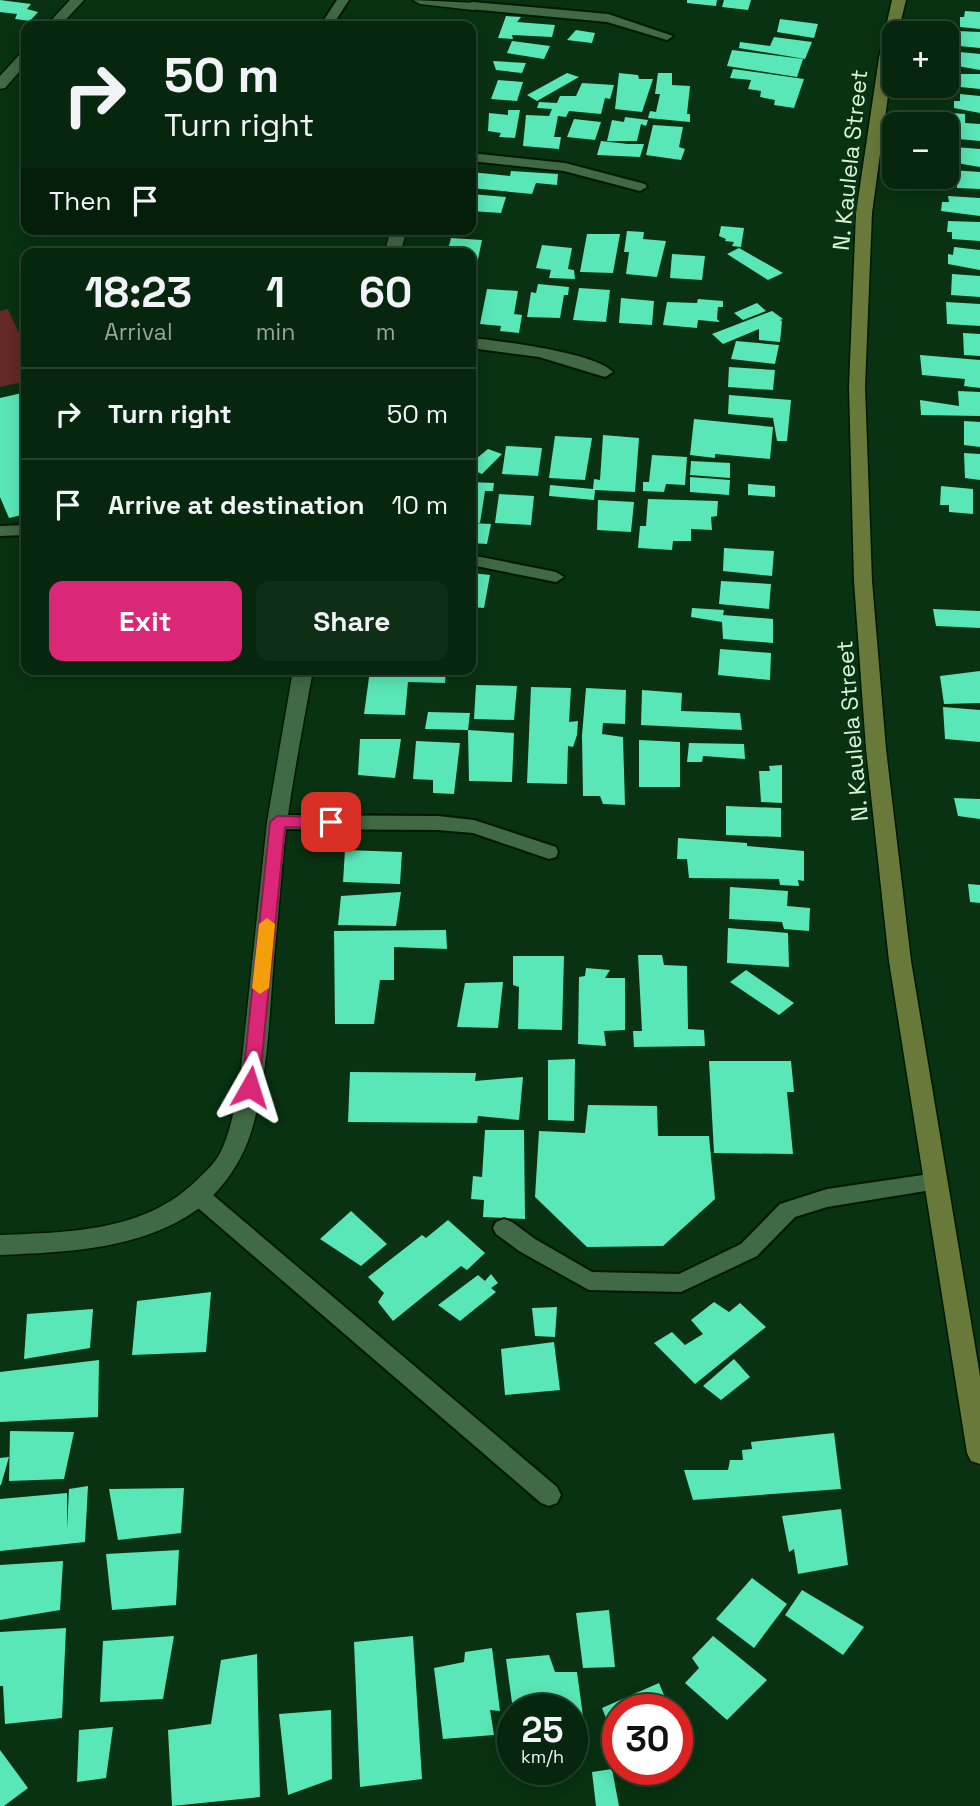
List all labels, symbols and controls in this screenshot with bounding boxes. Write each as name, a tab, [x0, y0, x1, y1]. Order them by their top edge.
map controls	[882, 21, 959, 189]
button: +	[882, 21, 959, 98]
text: 50 m	[164, 44, 279, 106]
icon: right	[49, 49, 140, 140]
street label: N. Kaulela Street	[826, 68, 874, 252]
text: Turn right	[164, 105, 314, 145]
button: −	[882, 112, 959, 189]
icon: arrive	[126, 182, 164, 220]
text: Then	[49, 184, 112, 218]
text: 18:23	[85, 266, 192, 319]
text: 1	[266, 266, 285, 319]
text: 60	[359, 266, 412, 319]
text: Arrival	[104, 317, 173, 347]
text: min	[256, 317, 295, 347]
text: m	[376, 317, 395, 347]
icon: right	[49, 395, 87, 433]
text: Turn right	[108, 397, 232, 431]
text: 50 m	[387, 397, 448, 431]
icon: arrive	[49, 486, 87, 524]
text: Arrive at destination	[108, 488, 365, 522]
text: 10 m	[391, 488, 448, 522]
button: Exit	[49, 581, 242, 661]
button: Share	[256, 581, 448, 661]
street label: N. Kaulela Street	[829, 639, 875, 823]
pin	[301, 792, 361, 852]
icon: arrive	[312, 803, 350, 841]
position arrow	[213, 1050, 287, 1124]
speed limit sign: 30	[602, 1694, 693, 1785]
text: 25	[522, 1708, 563, 1752]
text: km/h	[521, 1745, 564, 1768]

